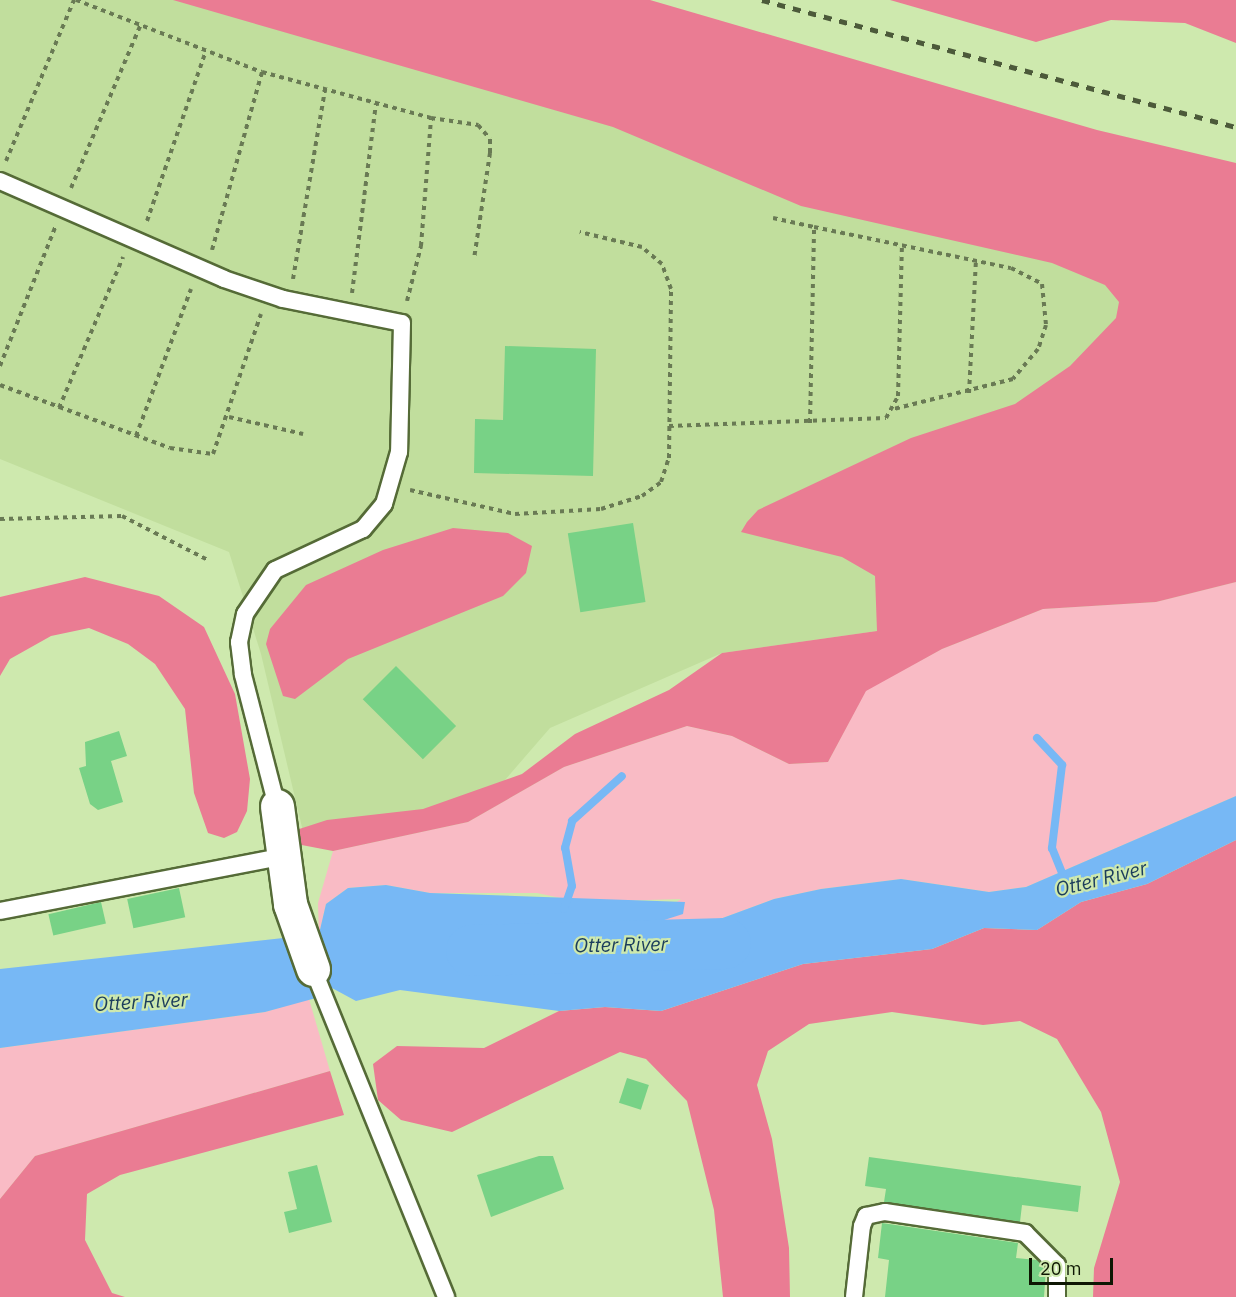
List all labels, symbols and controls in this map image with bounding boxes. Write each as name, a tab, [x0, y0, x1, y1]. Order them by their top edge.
water label: Otter River	[1053, 855, 1149, 901]
water label: Otter River	[574, 931, 668, 957]
water label: Otter River	[94, 987, 188, 1015]
scale bar	[1032, 1246, 1116, 1284]
text: 20 m	[1040, 1257, 1082, 1280]

